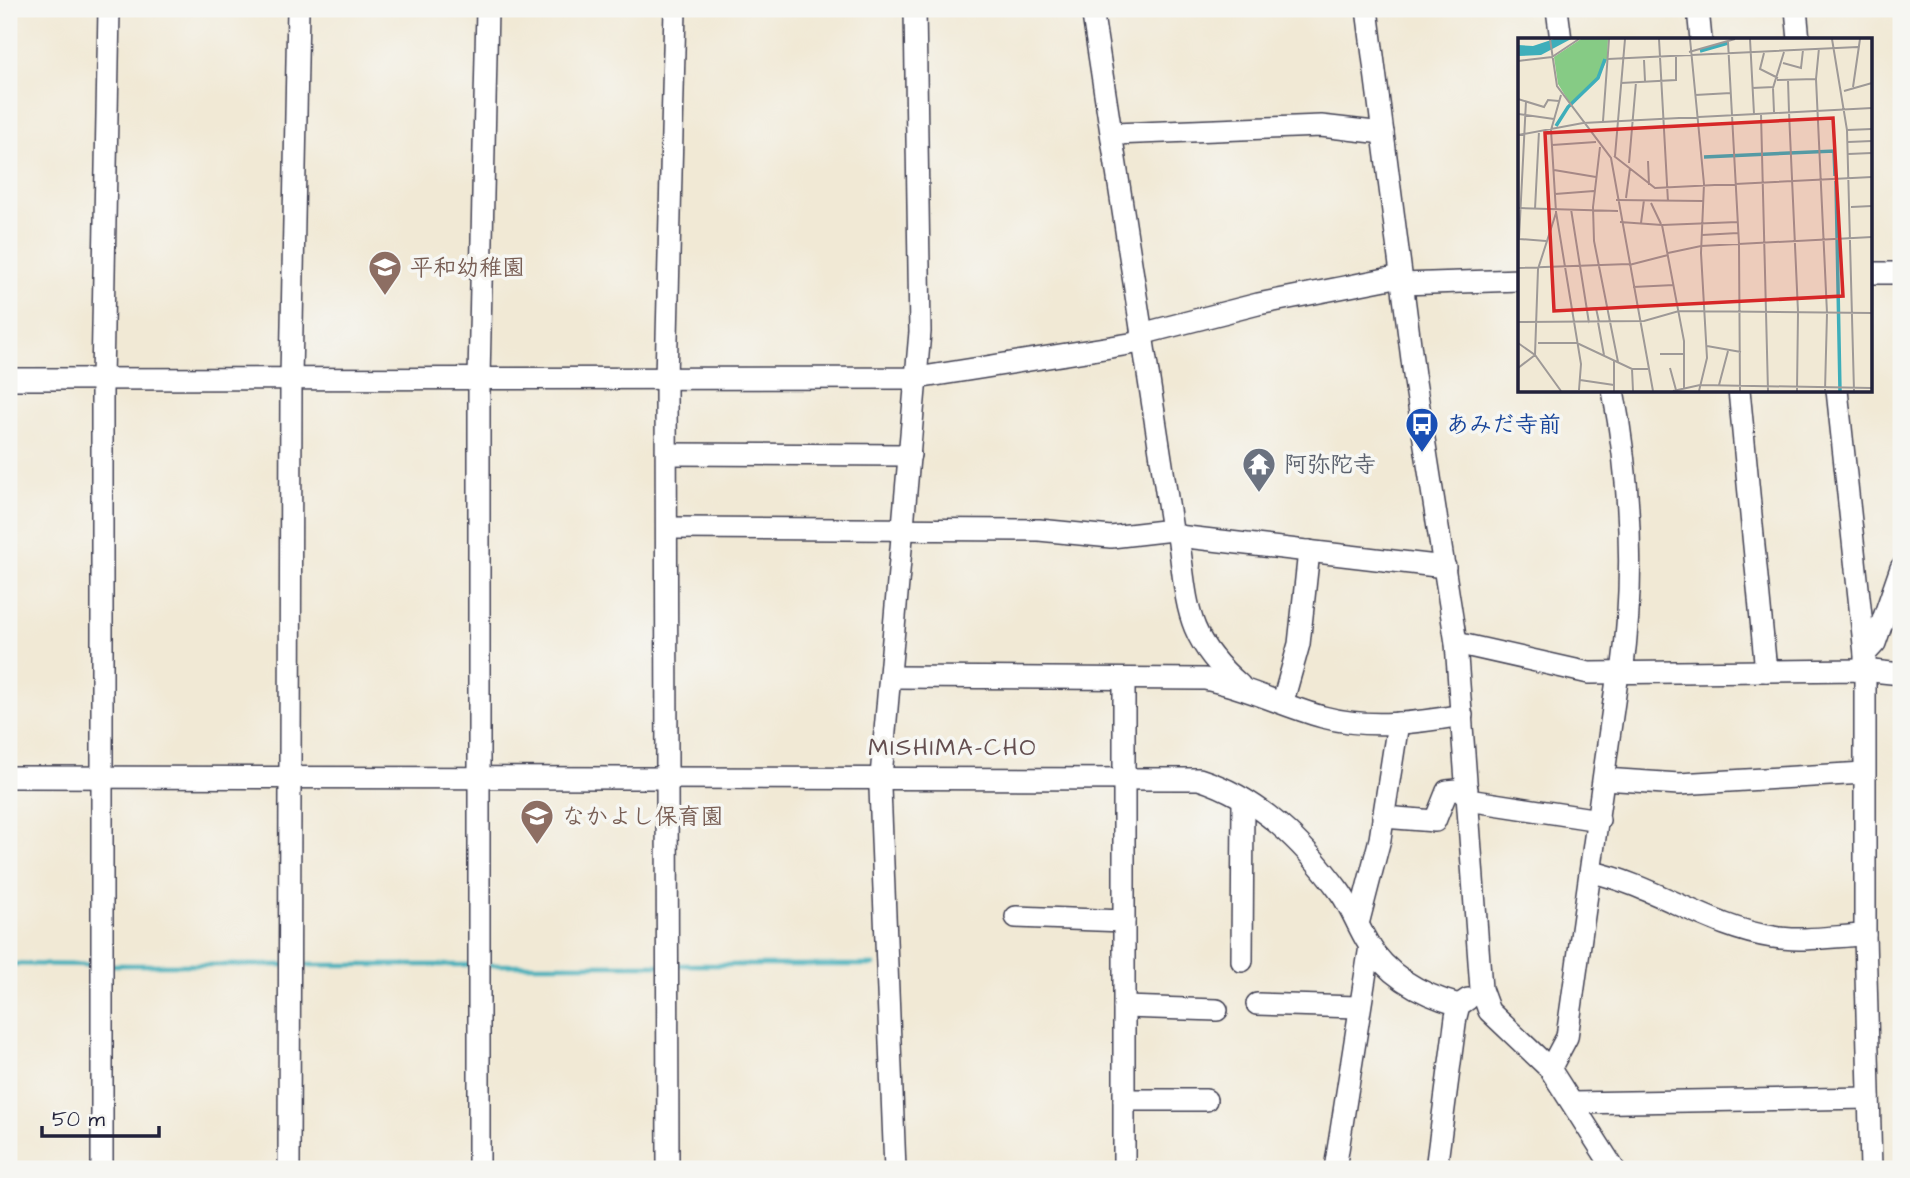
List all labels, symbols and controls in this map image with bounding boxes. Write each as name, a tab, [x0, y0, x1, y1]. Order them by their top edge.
inset map	[1518, 38, 1871, 392]
school or university icon: 平和幼稚園	[366, 248, 404, 297]
place label: 平和幼稚園	[410, 252, 525, 284]
bus stop icon: あみだ寺前	[1403, 405, 1441, 454]
place label: あみだ寺前	[1446, 409, 1561, 441]
temple icon: 阿弥陀寺	[1240, 445, 1278, 494]
place label: 阿弥陀寺	[1284, 449, 1376, 481]
district label: MISHIMA-CHO	[868, 731, 1038, 765]
school or university icon: なかよし保育園	[518, 797, 556, 846]
place label: なかよし保育園	[562, 801, 723, 833]
scale bar	[42, 1094, 159, 1138]
text: 50 m	[52, 1105, 106, 1134]

